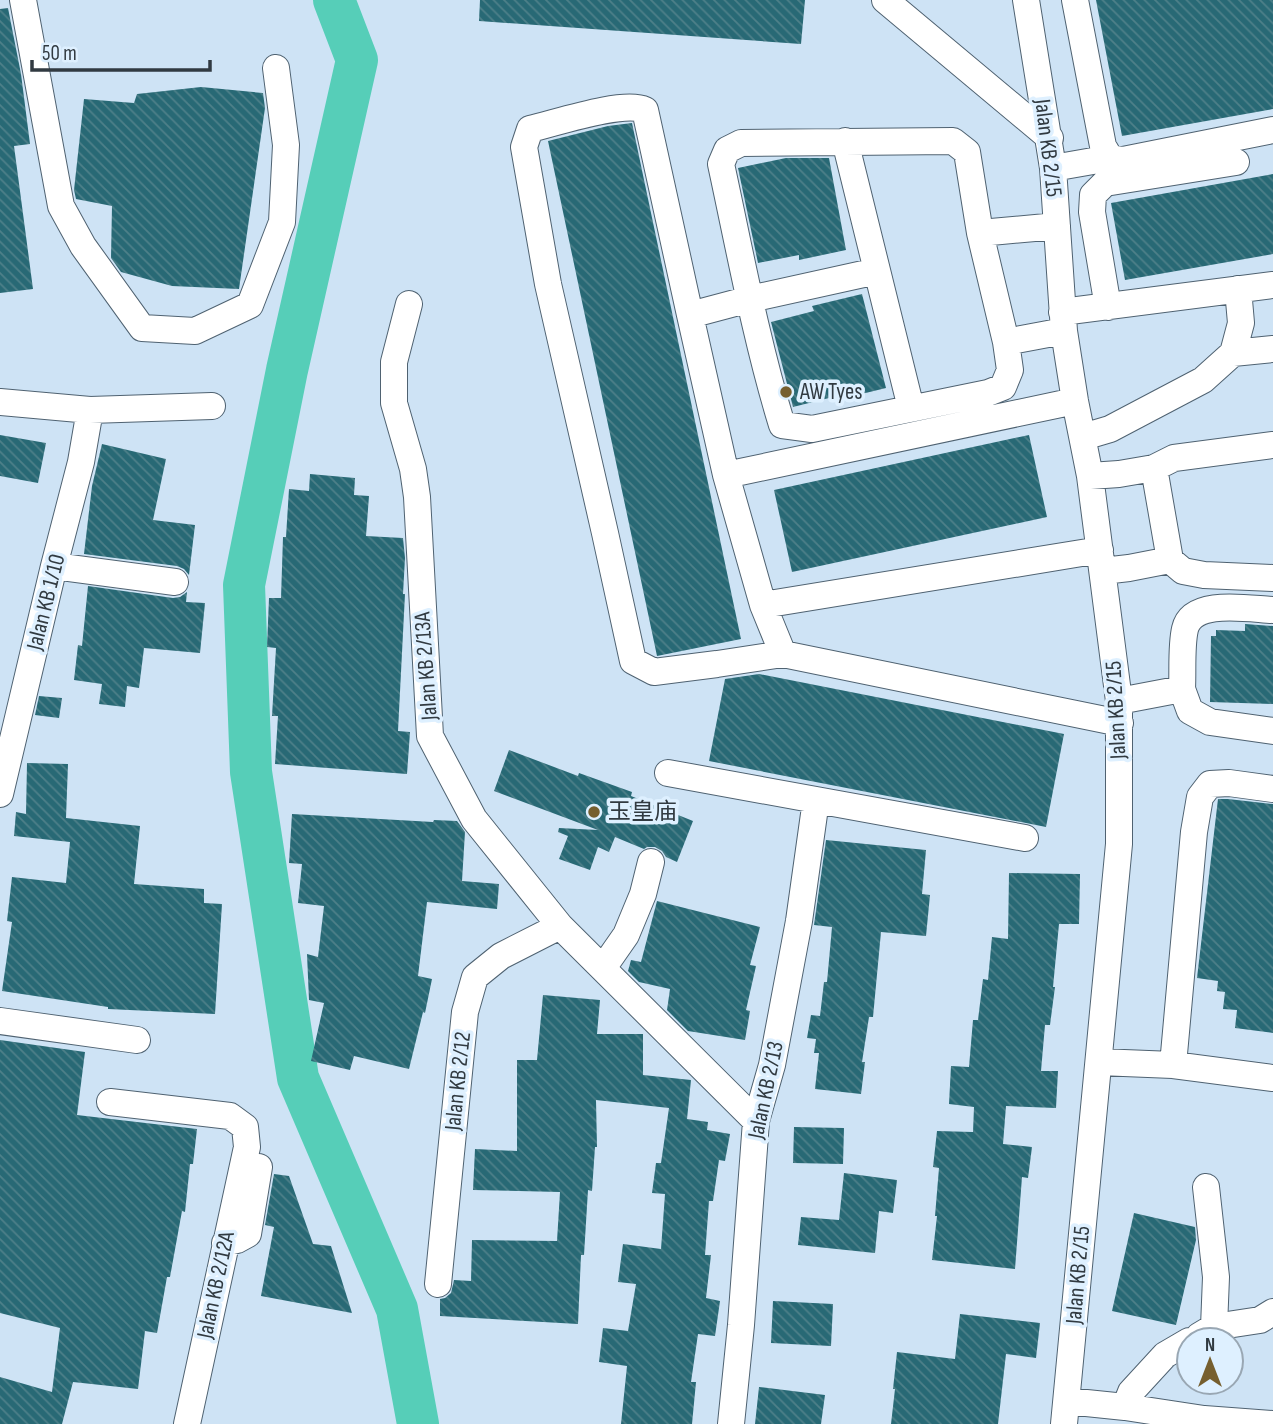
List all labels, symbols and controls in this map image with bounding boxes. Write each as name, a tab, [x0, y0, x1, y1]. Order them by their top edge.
scale bar	[32, 28, 210, 72]
text: 50 m	[42, 41, 77, 66]
street label: Jalan KB 2/15	[1028, 97, 1068, 199]
place label: AW Tyes	[799, 378, 863, 406]
marker: AW Tyes	[778, 384, 794, 400]
street label: Jalan KB 1/10	[20, 551, 71, 654]
street label: Jalan KB 2/13A	[408, 611, 444, 722]
street label: Jalan KB 2/15	[1099, 660, 1133, 761]
place label: 玉皇庙	[608, 798, 677, 826]
marker: 玉皇庙	[586, 804, 602, 820]
street label: Jalan KB 2/12	[439, 1030, 477, 1133]
street label: Jalan KB 2/13	[742, 1039, 790, 1142]
street label: Jalan KB 2/15	[1060, 1225, 1096, 1326]
street label: Jalan KB 2/12A	[191, 1229, 241, 1342]
north arrow	[1175, 1326, 1245, 1396]
text: N	[1205, 1334, 1215, 1357]

